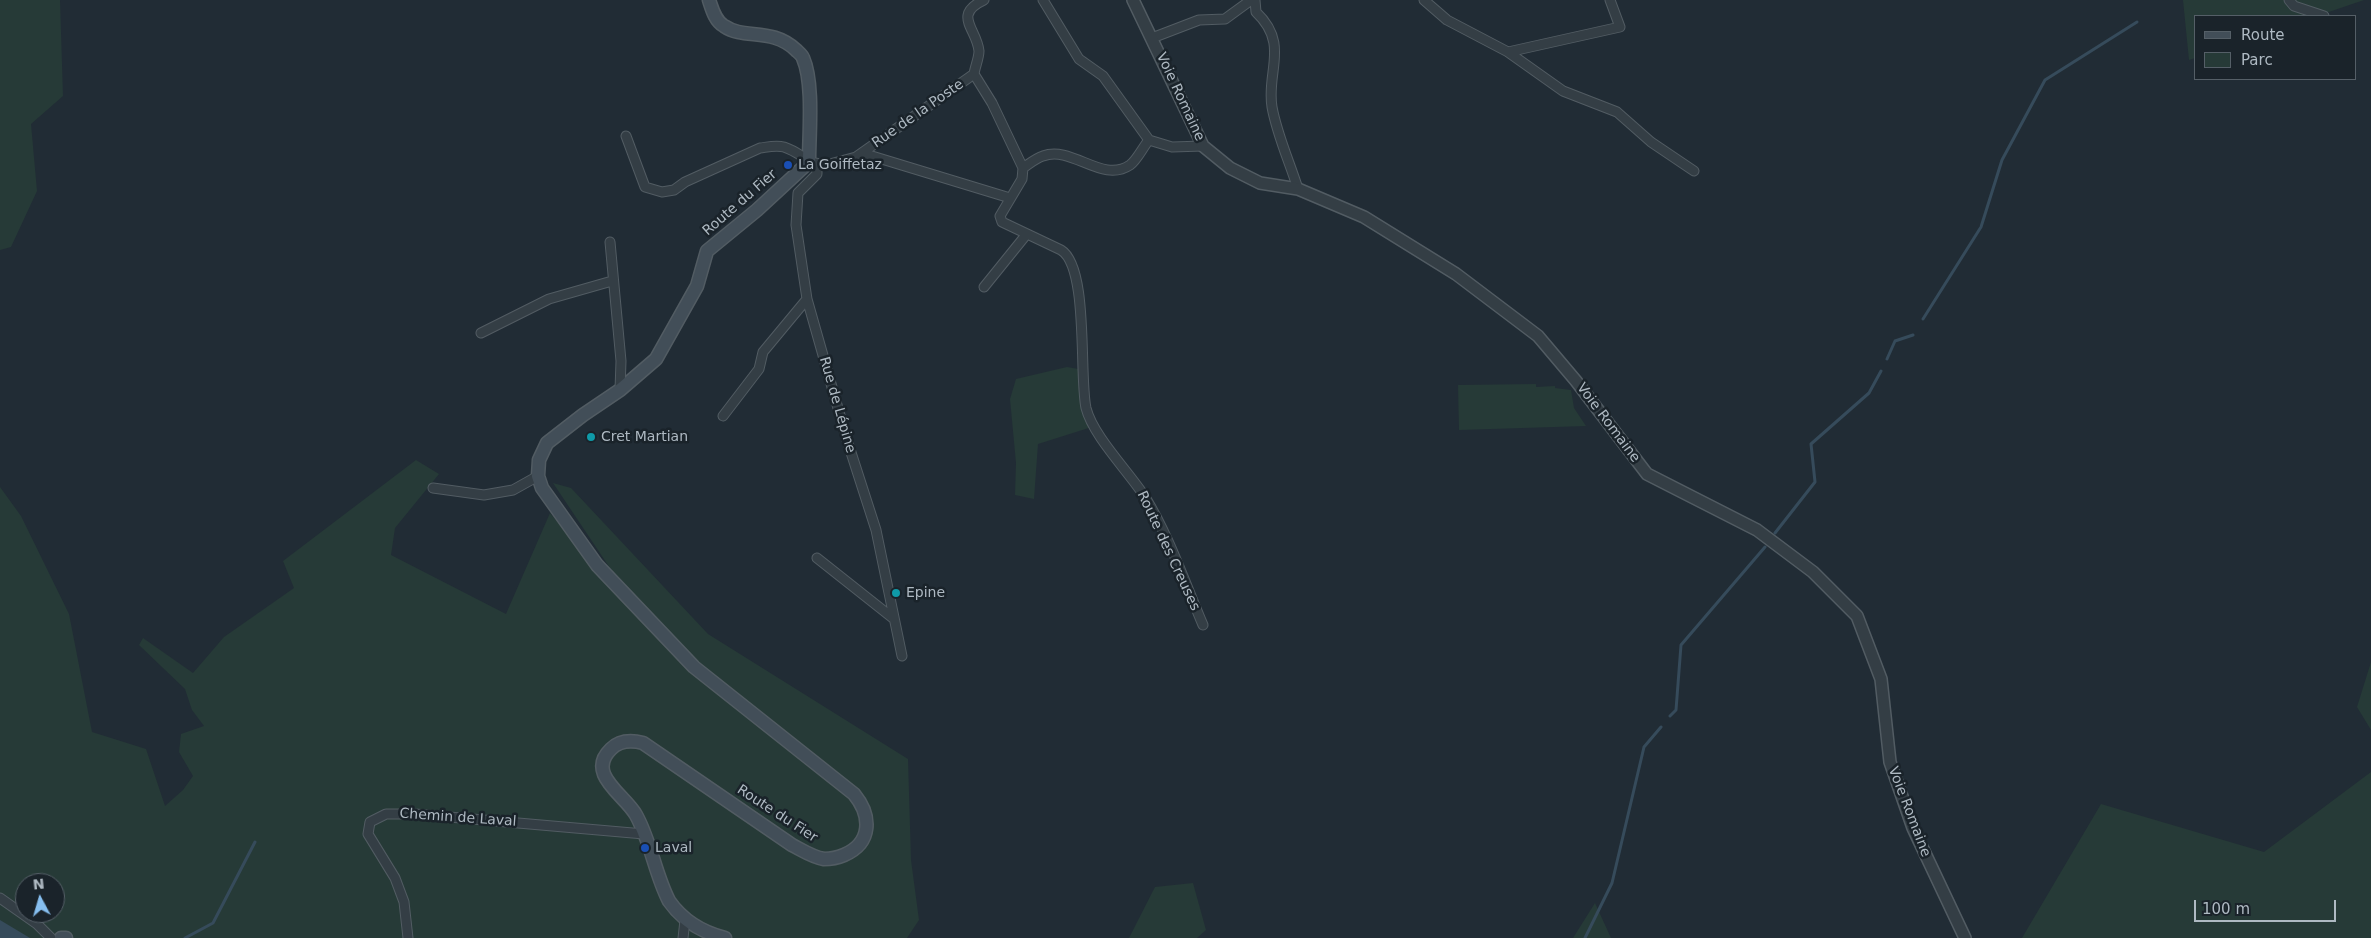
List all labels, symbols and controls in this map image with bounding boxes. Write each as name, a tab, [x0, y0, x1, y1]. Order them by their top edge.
legend	[2194, 15, 2356, 80]
text: Route	[2241, 26, 2285, 44]
street label: Voie Romaine	[1152, 50, 1208, 144]
text: Parc	[2241, 51, 2273, 69]
street label: Rue de la Poste	[869, 76, 967, 152]
place label: La Goiffetaz	[798, 157, 882, 173]
marker: La Goiffetaz	[782, 159, 794, 171]
street label: Route du Fier	[700, 166, 780, 240]
street label: Rue de Lépine	[815, 355, 859, 455]
street label: Voie Romaine	[1573, 380, 1643, 466]
place label: Cret Martian	[601, 429, 688, 445]
marker: Cret Martian	[585, 431, 597, 443]
street label: Route des Creuses	[1133, 488, 1203, 614]
place label: Epine	[906, 585, 945, 601]
marker: Epine	[890, 587, 902, 599]
street label: Voie Romaine	[1884, 765, 1934, 859]
street label: Route du Fier	[734, 782, 820, 846]
street label: Chemin de Laval	[399, 806, 517, 830]
place label: Laval	[655, 840, 692, 856]
marker: Laval	[639, 842, 651, 854]
north arrow	[15, 873, 65, 923]
text: N	[32, 876, 45, 893]
scale bar	[2196, 890, 2338, 922]
text: 100 m	[2202, 900, 2250, 918]

